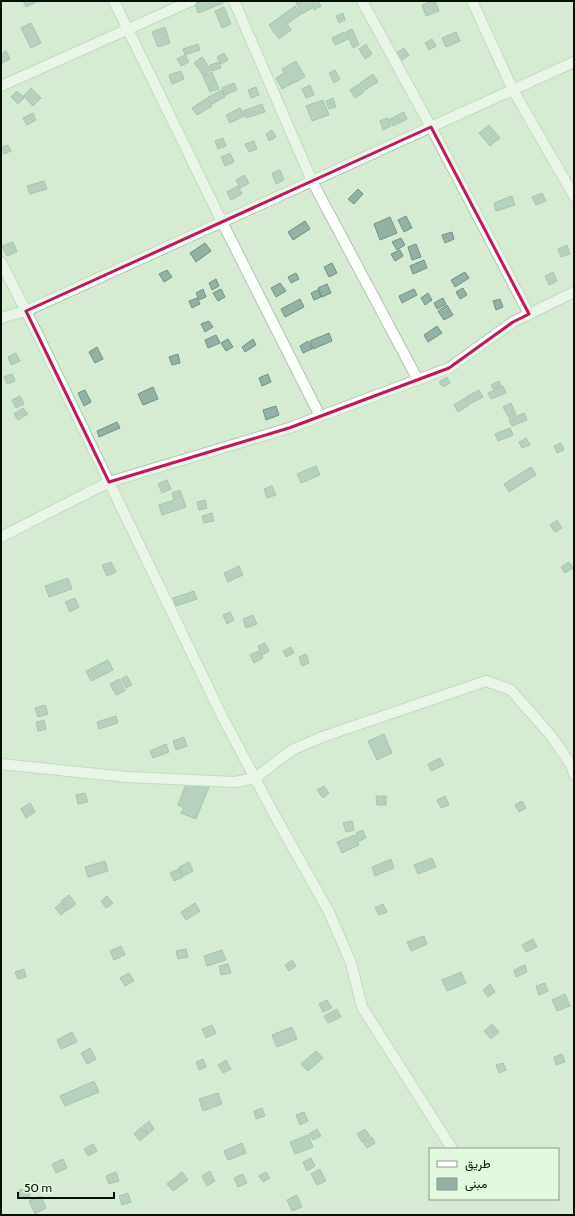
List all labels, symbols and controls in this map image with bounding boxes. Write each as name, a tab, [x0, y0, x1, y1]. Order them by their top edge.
legend	[429, 1148, 559, 1200]
text: طريق	[465, 1156, 491, 1172]
scale bar	[18, 1174, 114, 1200]
text: مبنى	[465, 1176, 487, 1192]
text: 50 m	[24, 1180, 52, 1195]

